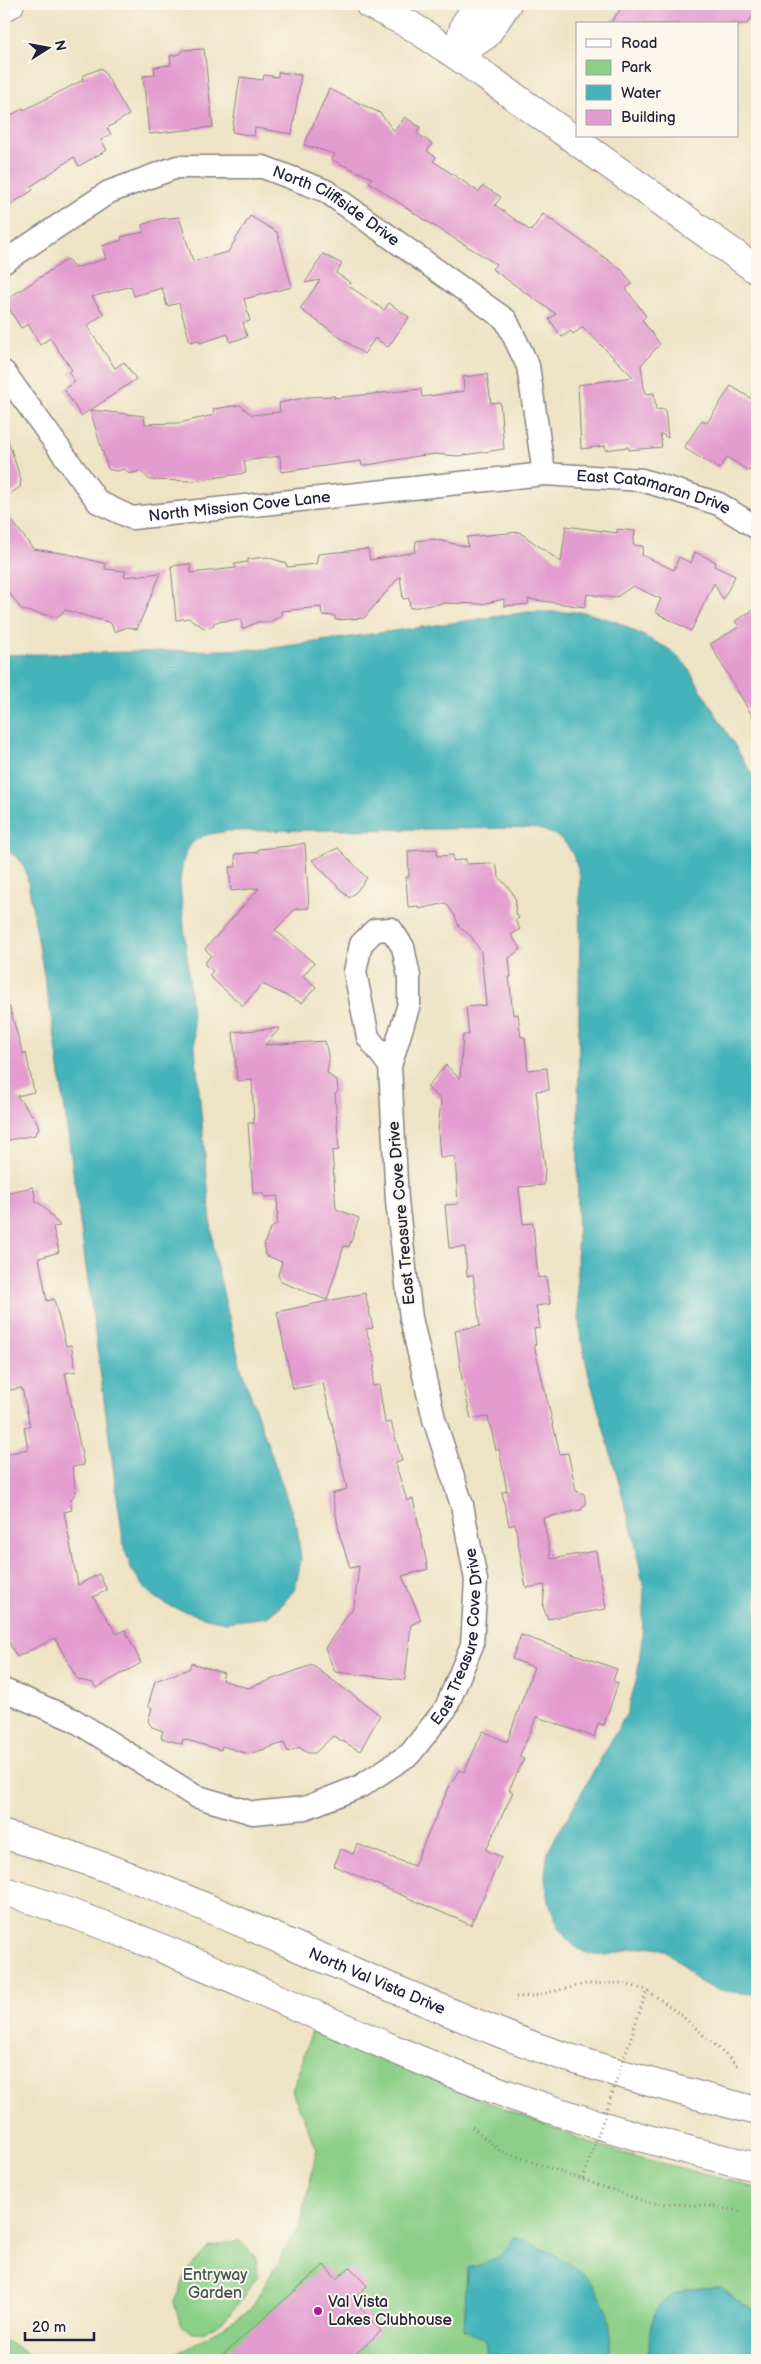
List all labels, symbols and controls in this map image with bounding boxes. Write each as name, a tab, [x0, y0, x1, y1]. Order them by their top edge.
north arrow	[22, 22, 72, 72]
legend	[576, 22, 738, 138]
text: Road	[621, 34, 657, 53]
text: N	[51, 39, 70, 52]
text: Park	[621, 58, 652, 77]
text: Water	[621, 84, 661, 103]
text: Building	[621, 108, 676, 127]
street label: North Cliffside Drive	[270, 162, 404, 250]
street label: East Catamaran Drive	[576, 466, 735, 519]
street label: North Mission Cove Lane	[147, 487, 332, 526]
street label: East Treasure Cove Drive	[384, 1120, 420, 1306]
street label: East Treasure Cove Drive	[427, 1546, 486, 1729]
street label: North Val Vista Drive	[306, 1944, 449, 2019]
park label: Entryway Garden	[182, 2266, 248, 2303]
place label: Val Vista Lakes Clubhouse	[328, 2293, 453, 2330]
marker: Val Vista Lakes Clubhouse	[312, 2305, 324, 2317]
scale bar	[25, 2309, 94, 2341]
text: 20 m	[32, 2318, 66, 2337]

